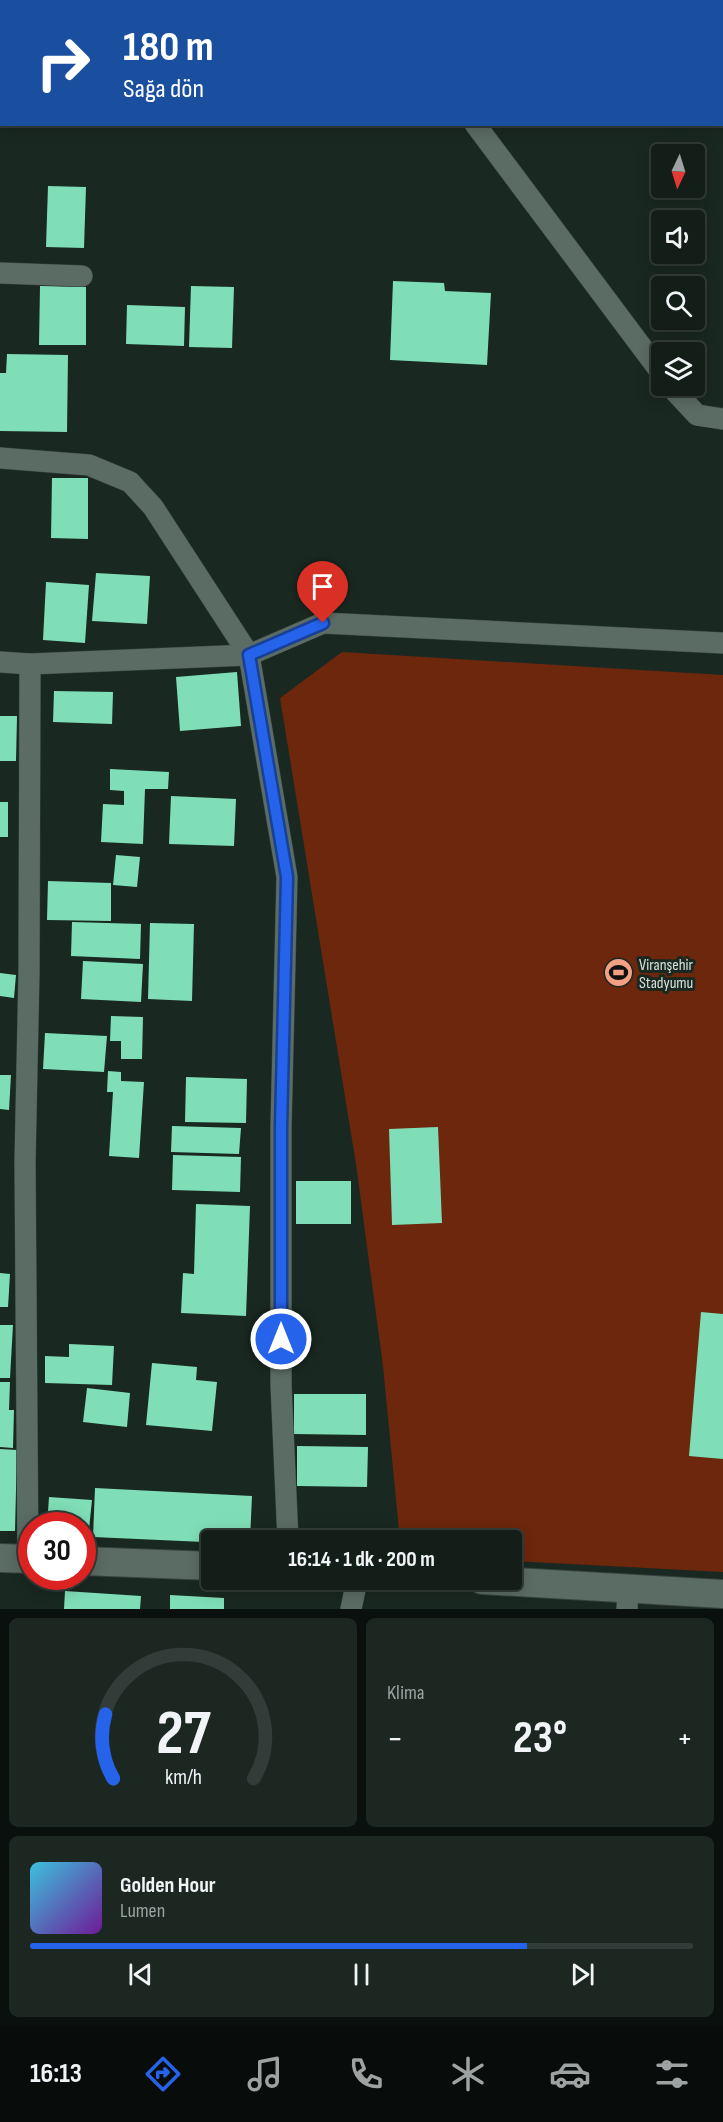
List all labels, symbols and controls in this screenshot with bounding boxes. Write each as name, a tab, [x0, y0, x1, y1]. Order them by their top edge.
text: 180 m	[123, 22, 214, 73]
icon: right	[24, 24, 102, 102]
text: Sağa dön	[123, 73, 204, 105]
north arrow	[651, 144, 705, 198]
map controls	[651, 144, 705, 396]
button: sound	[651, 210, 705, 264]
button: search	[651, 276, 705, 330]
button: layers	[651, 342, 705, 396]
pin	[297, 561, 348, 623]
icon: arrive	[306, 570, 339, 603]
place label: Viranşehir Stadyumu	[639, 956, 694, 993]
sports icon: Viranşehir Stadyumu	[602, 957, 634, 989]
position arrow	[249, 1307, 313, 1371]
speed limit sign: 30	[18, 1512, 96, 1590]
text: 16:14 · 1 dk · 200 m	[288, 1546, 435, 1573]
text: Klima	[387, 1681, 425, 1705]
text: 27	[156, 1697, 211, 1772]
text: 23°	[513, 1711, 567, 1766]
text: −	[387, 1719, 403, 1759]
text: +	[677, 1719, 693, 1759]
text: km/h	[164, 1766, 202, 1791]
text: Golden Hour	[120, 1872, 216, 1899]
text: Lumen	[120, 1899, 165, 1923]
icon: previous	[124, 1958, 157, 1991]
icon: pause	[345, 1958, 378, 1991]
icon: next	[566, 1958, 599, 1991]
icon: directions	[142, 2053, 184, 2095]
icon: music	[244, 2053, 286, 2095]
icon: phone	[345, 2053, 387, 2095]
icon: climate	[447, 2053, 489, 2095]
icon: car	[549, 2053, 591, 2095]
icon: filters	[651, 2053, 693, 2095]
text: 16:13	[30, 2058, 82, 2090]

